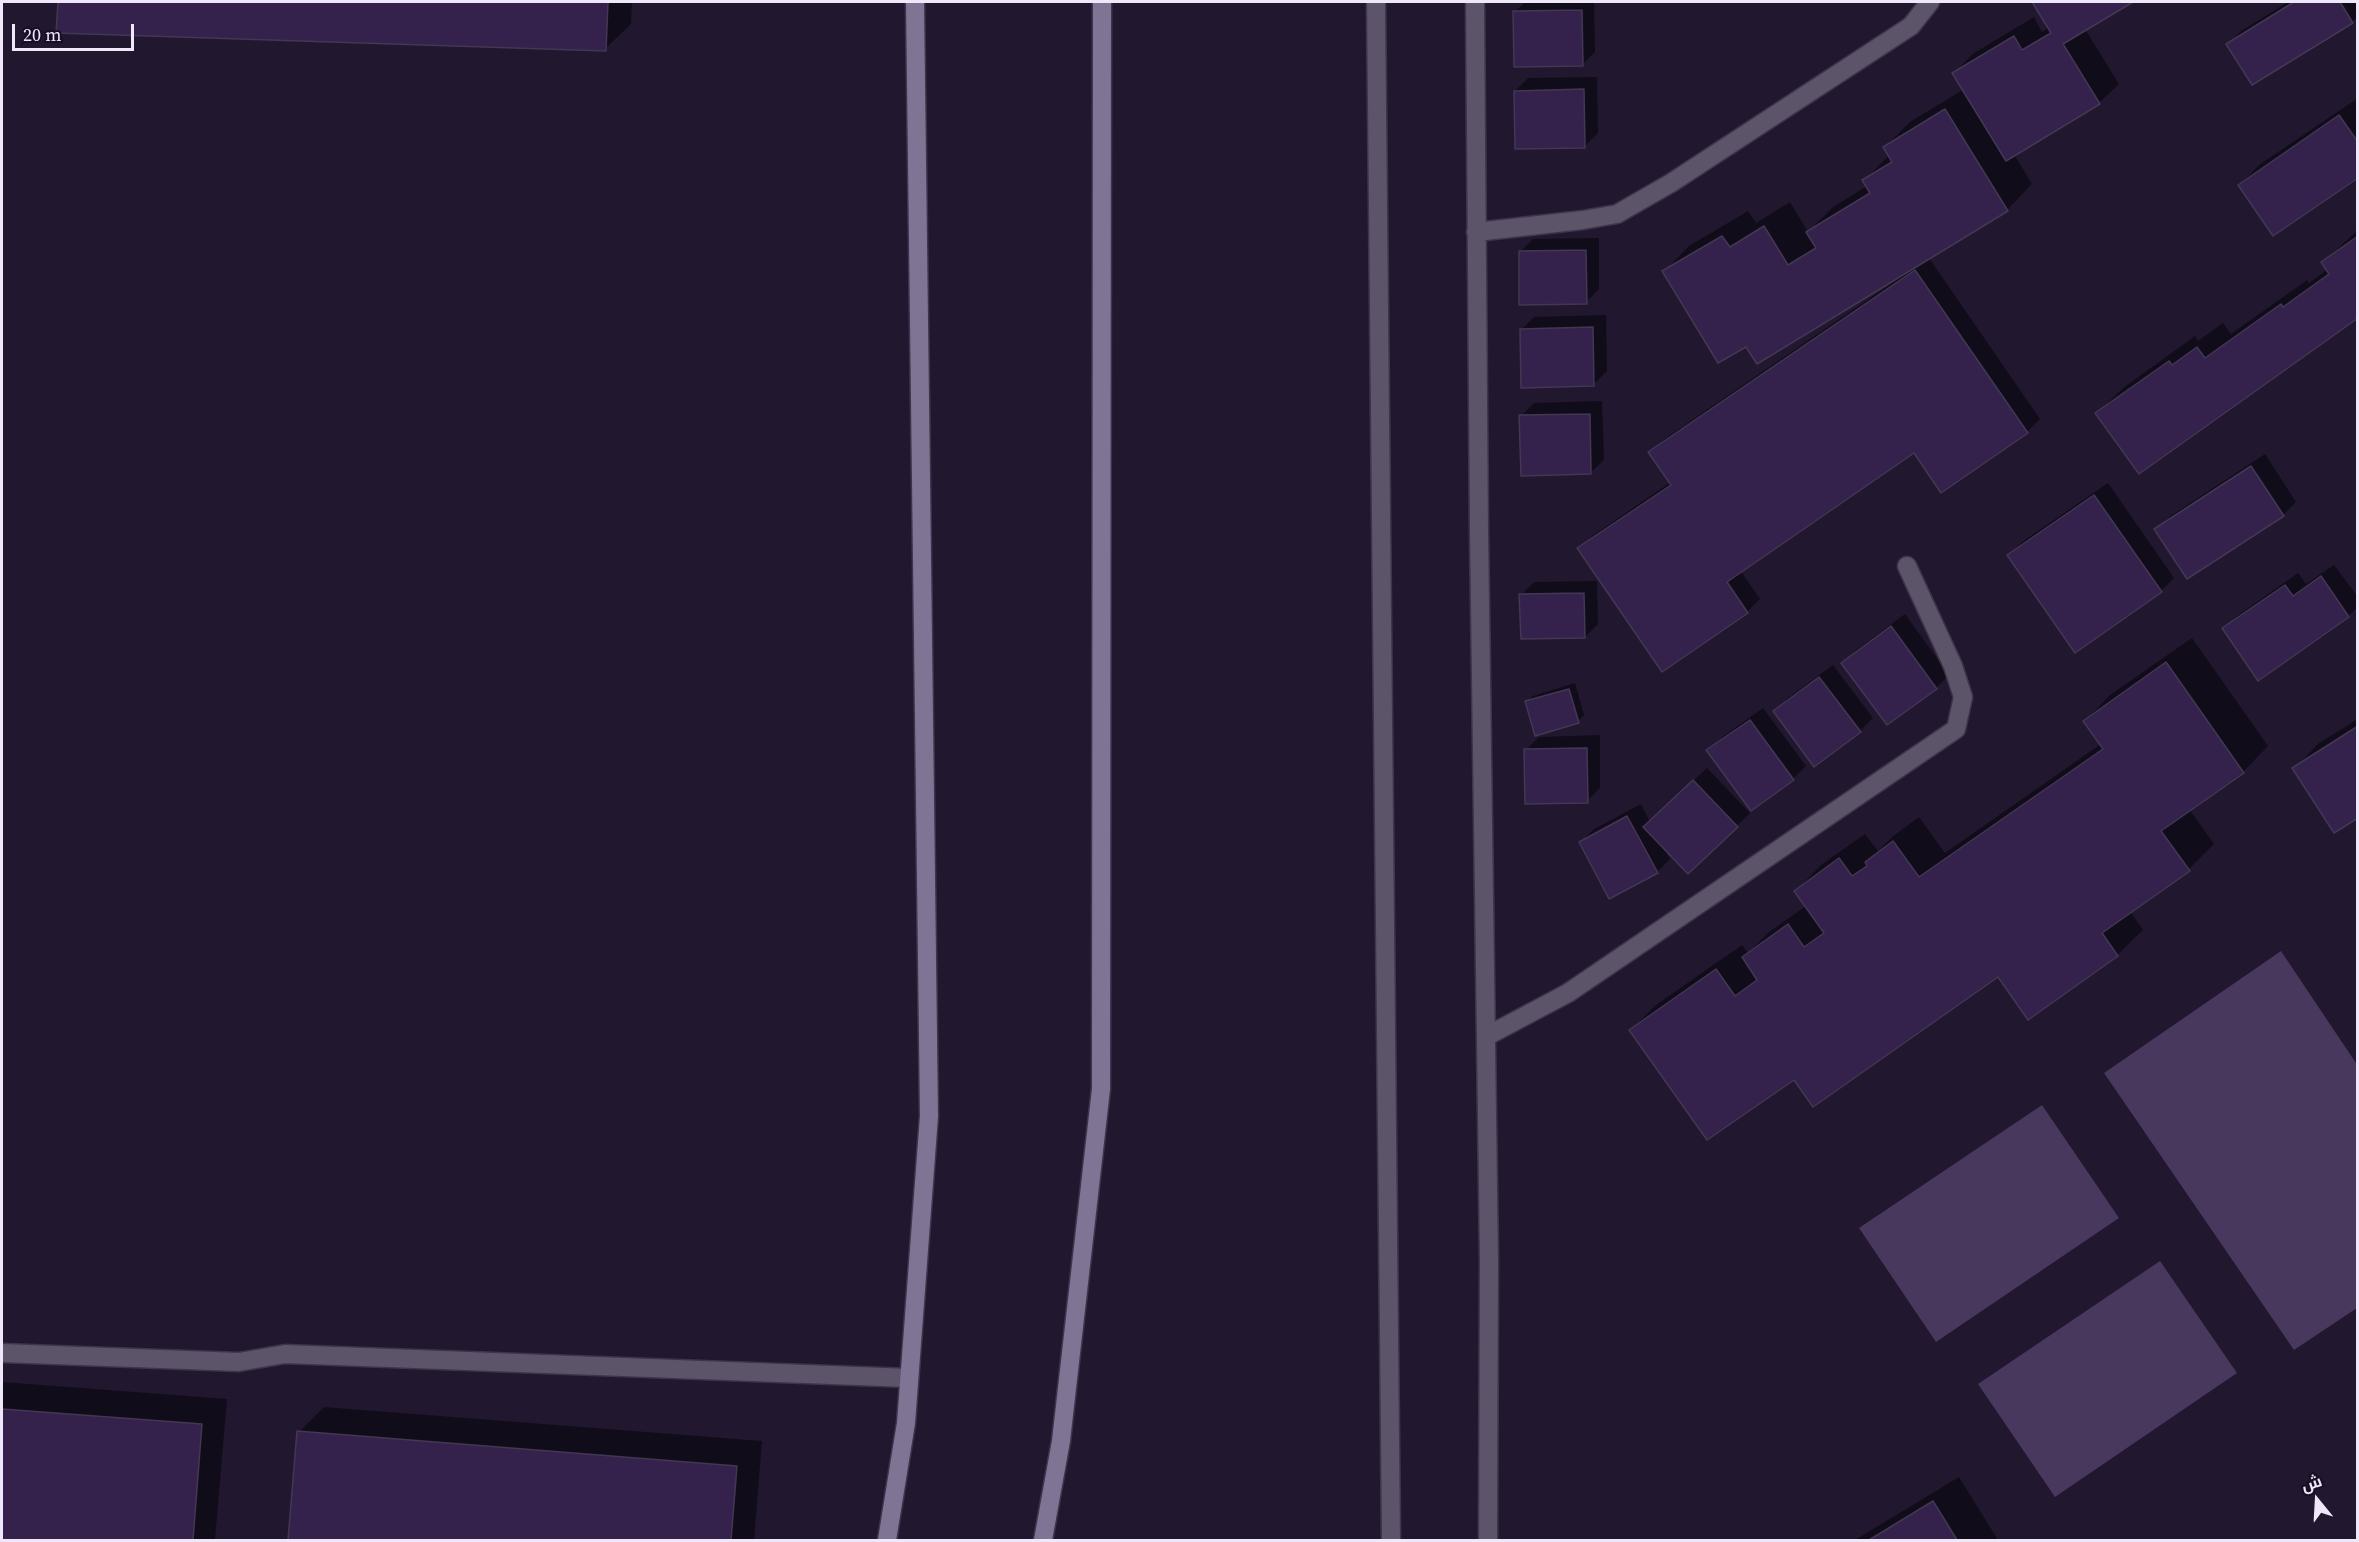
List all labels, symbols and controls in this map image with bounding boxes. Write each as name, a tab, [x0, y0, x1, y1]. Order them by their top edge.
scale bar	[15, 12, 136, 50]
text: 20 m	[23, 22, 61, 47]
text: ش	[2298, 1469, 2325, 1497]
north arrow	[2287, 1470, 2347, 1530]

